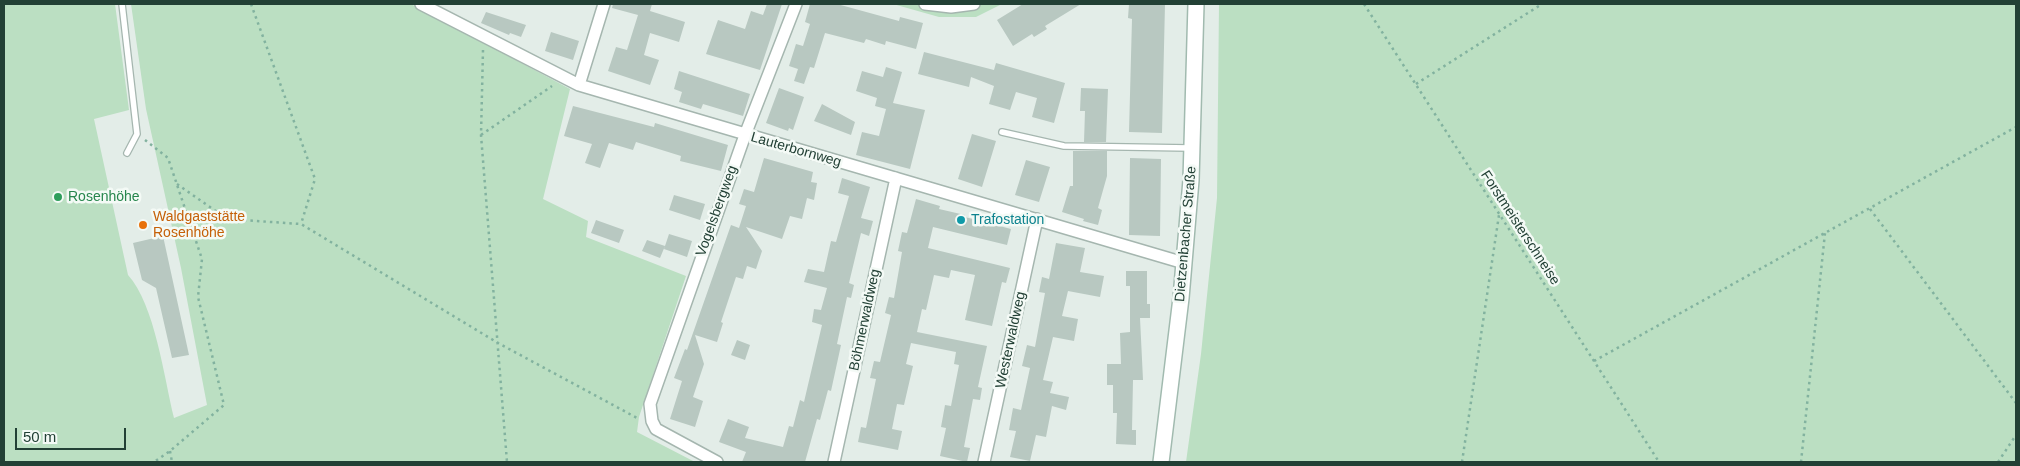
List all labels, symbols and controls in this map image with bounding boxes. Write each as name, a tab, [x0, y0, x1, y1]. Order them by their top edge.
street label: Lauterbornweg	[749, 129, 843, 171]
street label: Vogelsbergweg	[693, 163, 741, 259]
street label: Dietzenbacher Straße	[1172, 165, 1200, 303]
street label: Forstmeisterschneise	[1477, 168, 1563, 288]
place label: Rosenhöhe	[68, 189, 140, 205]
marker: Rosenhöhe	[52, 191, 64, 203]
place label: Waldgaststätte Rosenhöhe	[153, 209, 245, 242]
place label: Trafostation	[971, 212, 1044, 228]
marker: Trafostation	[955, 214, 967, 226]
marker: Waldgaststätte Rosenhöhe	[137, 219, 149, 231]
street label: Böhmerwaldweg	[846, 268, 884, 372]
street label: Westerwaldweg	[993, 290, 1029, 390]
scale bar	[18, 418, 129, 450]
text: 50 m	[23, 428, 56, 445]

